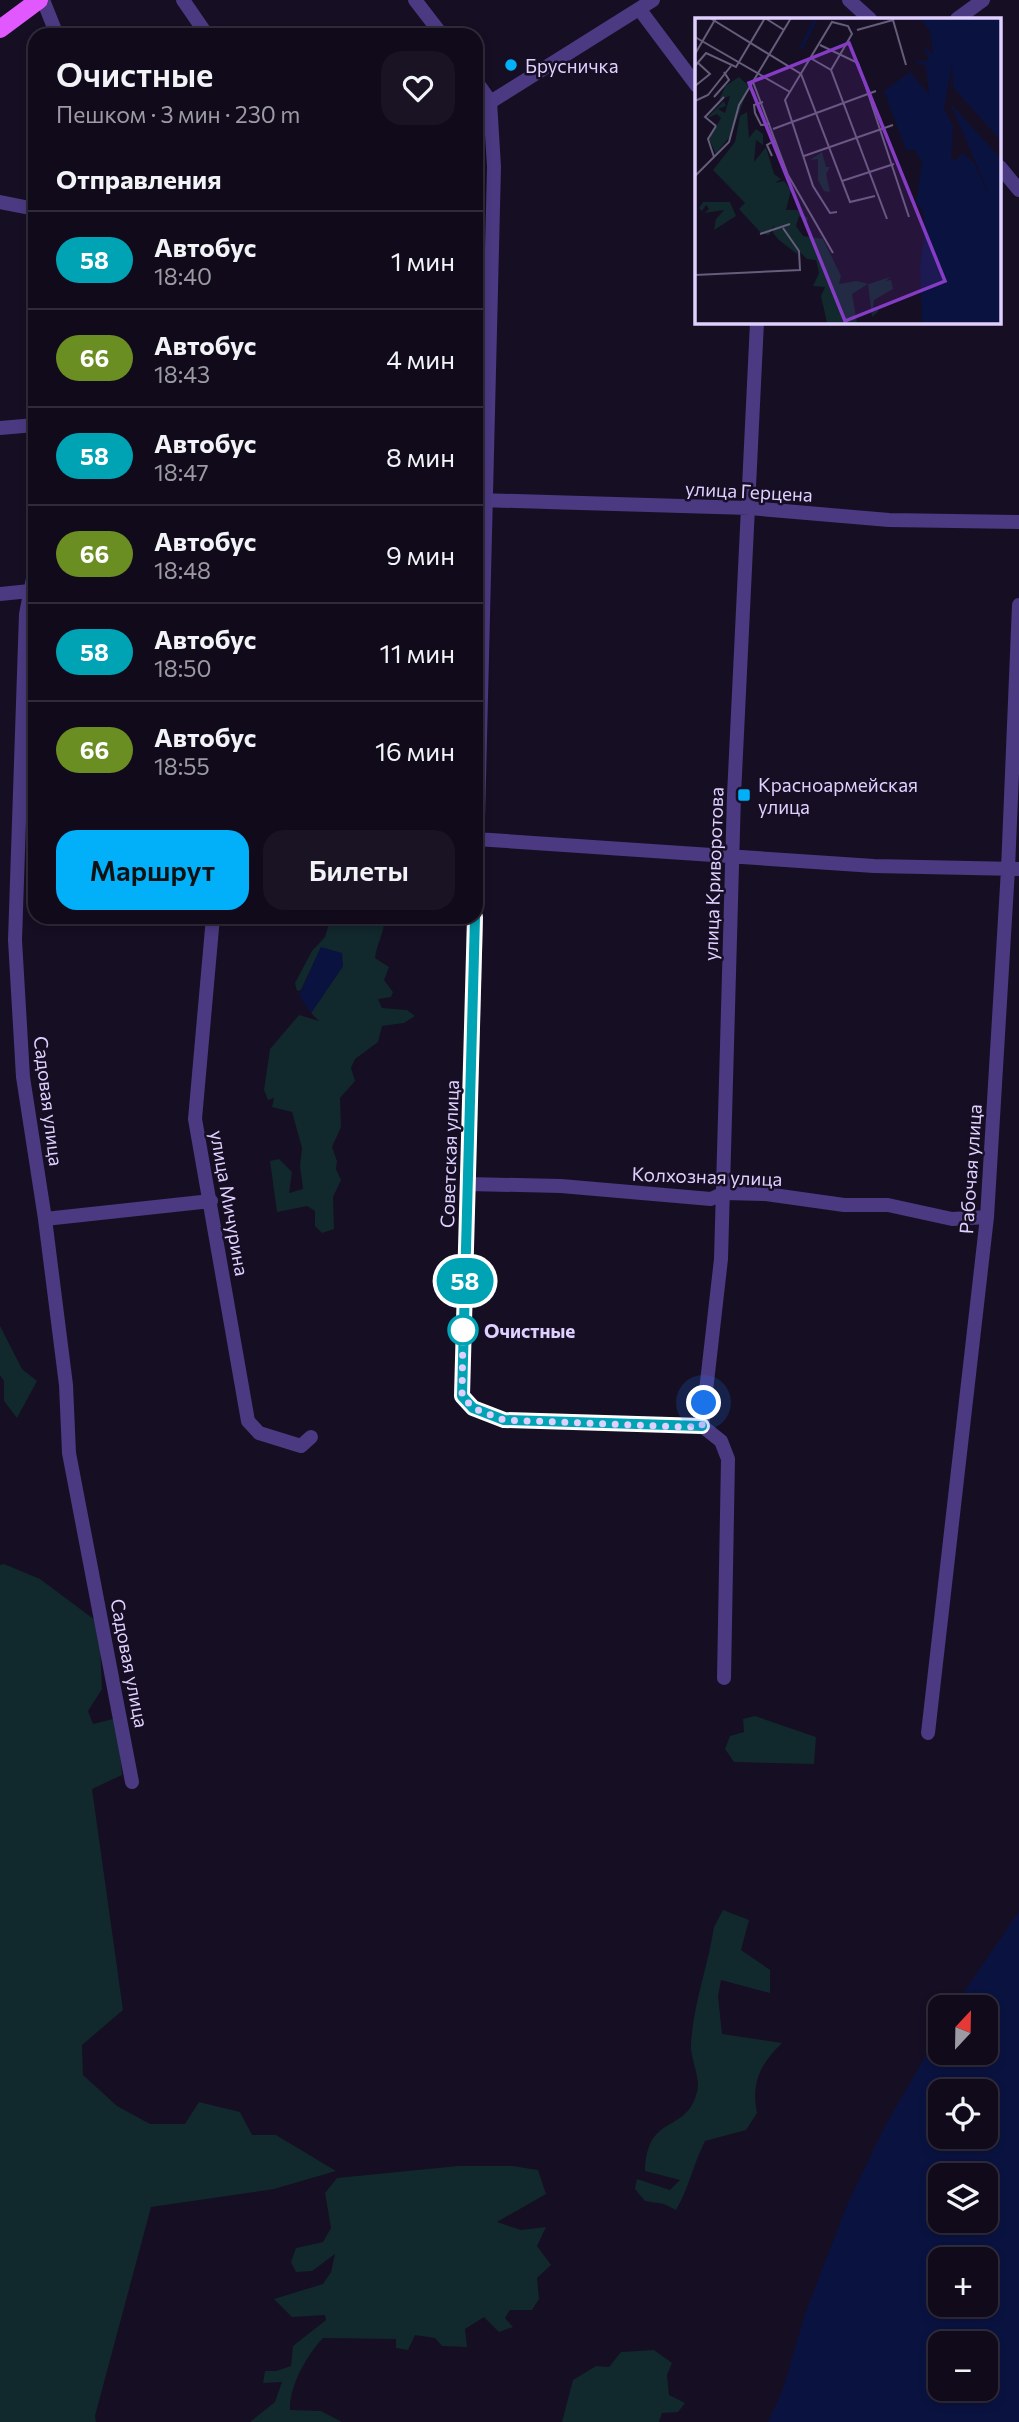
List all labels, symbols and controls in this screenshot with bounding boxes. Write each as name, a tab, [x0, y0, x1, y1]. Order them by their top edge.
inset map	[695, 18, 1002, 324]
button: heart	[381, 51, 455, 125]
text: Очистные	[56, 53, 213, 94]
place label: Брусничка	[525, 54, 619, 77]
marker: Брусничка	[503, 57, 519, 73]
text: Пешком · 3 мин · 230 m	[56, 100, 300, 128]
text: Отправления	[56, 163, 222, 194]
text: Автобус	[154, 231, 256, 262]
text: 58	[80, 245, 109, 274]
text: 1 мин	[391, 245, 455, 276]
text: 18:40	[154, 262, 212, 290]
text: Автобус	[154, 329, 256, 360]
text: 66	[80, 343, 109, 372]
text: 4 мин	[386, 343, 455, 374]
text: 18:43	[154, 360, 210, 388]
text: Автобус	[154, 427, 256, 458]
text: 58	[80, 441, 109, 470]
text: 8 мин	[386, 441, 455, 472]
text: 18:47	[154, 458, 209, 486]
street label: улица Герцена	[685, 476, 813, 506]
text: Автобус	[154, 525, 256, 556]
text: 66	[80, 539, 109, 568]
text: 9 мин	[386, 539, 455, 570]
text: 18:48	[154, 556, 211, 584]
text: Автобус	[154, 623, 256, 654]
text: 58	[80, 637, 109, 666]
text: 11 мин	[380, 637, 455, 668]
text: 18:50	[154, 654, 211, 682]
text: Автобус	[154, 721, 256, 752]
text: 66	[80, 735, 109, 764]
text: 16 мин	[375, 735, 455, 766]
text: 18:55	[154, 752, 210, 780]
place label: Красноармейская улица	[758, 773, 918, 818]
street label: улица Криворотова	[698, 787, 728, 961]
marker: Красноармейская улица	[736, 787, 752, 803]
button: Маршрут	[56, 830, 249, 910]
button: Билеты	[263, 830, 455, 910]
street label: Садовая улица	[30, 1035, 68, 1167]
street label: Советская улица	[435, 1080, 463, 1228]
street label: Рабочая улица	[954, 1103, 986, 1235]
street label: улица Мичурина	[206, 1128, 254, 1278]
street label: Колхозная улица	[631, 1162, 783, 1190]
line badge: 58	[434, 1258, 496, 1304]
text: 58	[451, 1266, 479, 1295]
marker: Очистные	[448, 1315, 478, 1345]
place label: Очистные	[484, 1319, 575, 1342]
your location	[686, 1385, 721, 1420]
street label: Садовая улица	[106, 1597, 154, 1729]
north arrow	[928, 1995, 998, 2065]
map controls	[928, 1995, 998, 2401]
button: locate	[928, 2079, 998, 2149]
button: layers	[928, 2163, 998, 2233]
button: +	[928, 2247, 998, 2317]
button: −	[928, 2331, 998, 2401]

